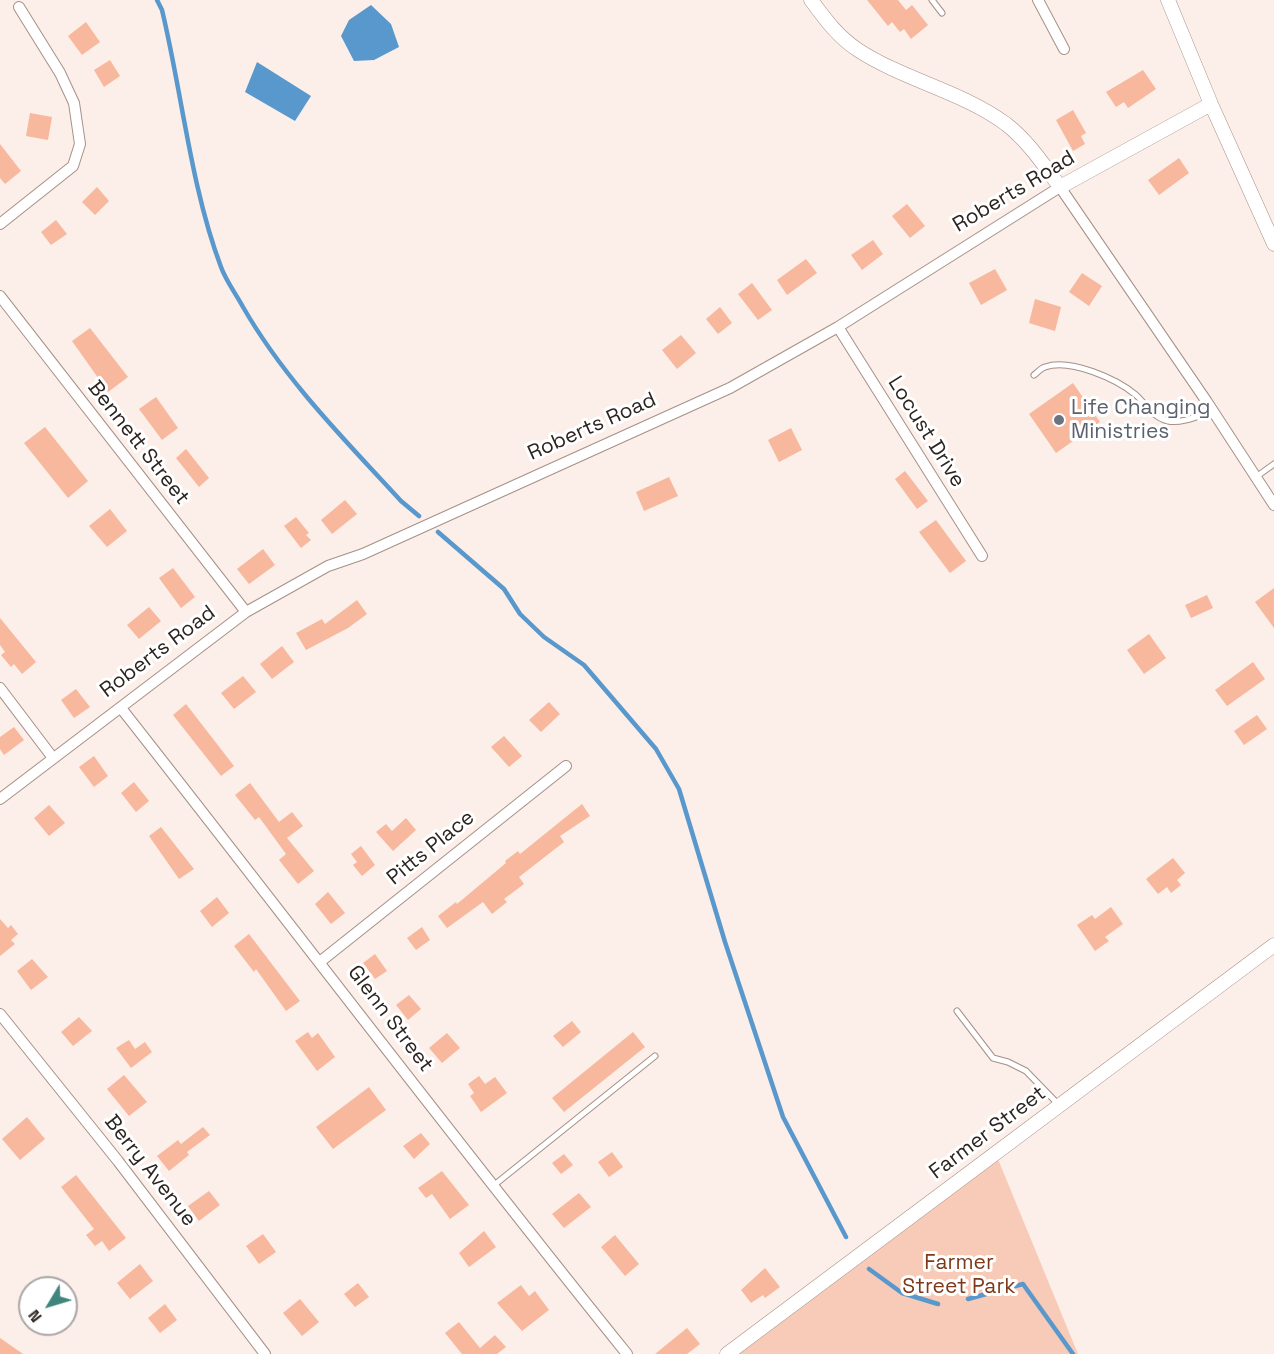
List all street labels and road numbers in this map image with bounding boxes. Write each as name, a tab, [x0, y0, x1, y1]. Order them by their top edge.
street label: Roberts Road	[948, 146, 1080, 238]
street label: Locust Drive	[882, 372, 970, 492]
street label: Bennett Street	[82, 376, 194, 510]
street label: Roberts Road	[524, 387, 660, 467]
street label: Roberts Road	[95, 600, 221, 704]
street label: Pitts Place	[382, 805, 480, 891]
street label: Glenn Street	[342, 961, 438, 1077]
street label: Farmer Street	[925, 1081, 1051, 1185]
street label: Berry Avenue	[99, 1110, 201, 1232]

